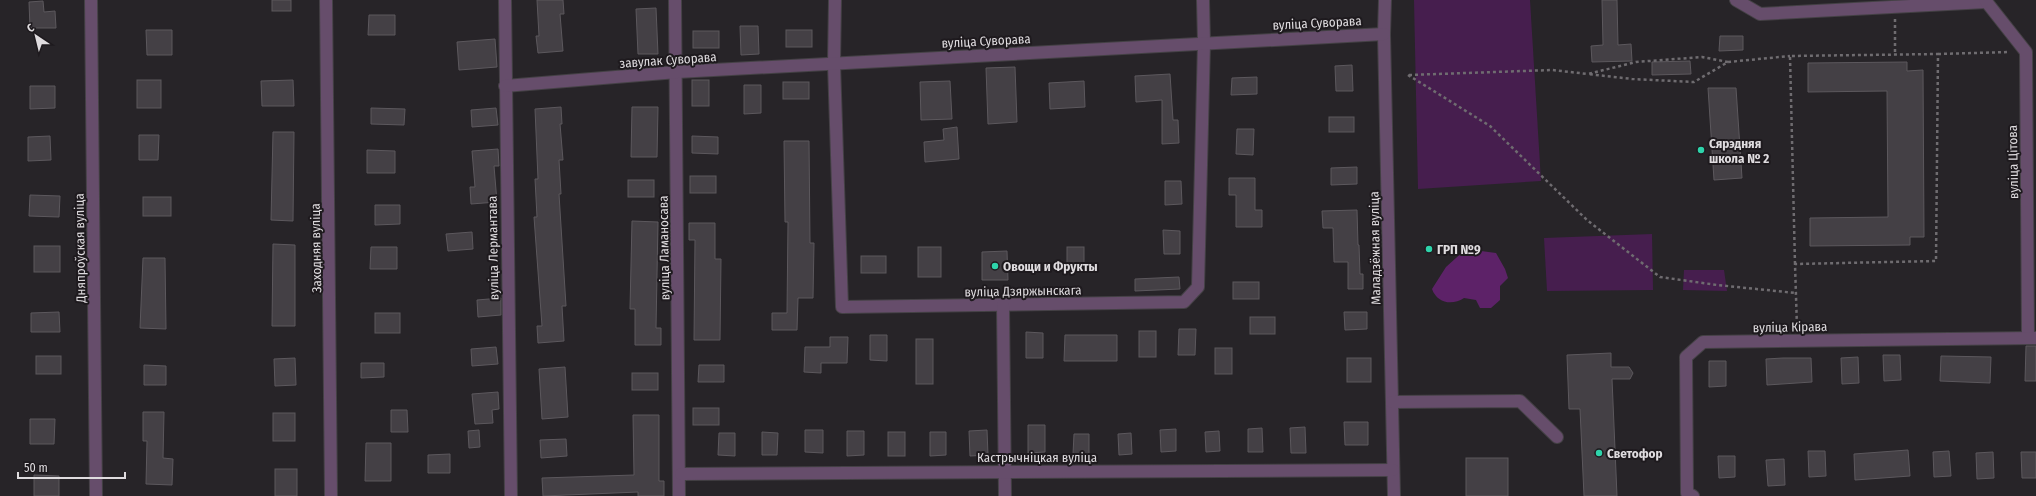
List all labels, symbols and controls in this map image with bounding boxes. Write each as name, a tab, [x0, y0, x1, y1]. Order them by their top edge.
street label: вуліца Суворава	[1272, 13, 1362, 33]
north arrow	[16, 16, 56, 56]
text: С	[24, 21, 37, 35]
street label: вуліца Суворава	[941, 31, 1031, 51]
street label: завулак Суворава	[619, 49, 717, 71]
street label: вуліца Цітова	[2005, 125, 2021, 199]
place label: Сярэдняя школа № 2	[1709, 136, 1769, 166]
marker: Сярэдняя школа № 2	[1696, 145, 1706, 155]
street label: Маладзёжная вуліца	[1367, 191, 1383, 305]
street label: Дняпроўская вуліца	[72, 193, 88, 304]
street label: вуліца Ламаносава	[656, 195, 672, 301]
street label: вуліца Лермантава	[485, 196, 501, 300]
street label: Заходняя вуліца	[308, 203, 324, 293]
place label: ГРП №9	[1437, 242, 1481, 257]
marker: ГРП №9	[1424, 244, 1434, 254]
place label: Овощи и Фрукты	[1003, 259, 1098, 274]
marker: Овощи и Фрукты	[990, 261, 1000, 271]
street label: вуліца Дзяржынскага	[964, 282, 1082, 300]
street label: вуліца Кірава	[1753, 319, 1827, 335]
place label: Светофор	[1607, 446, 1663, 461]
marker: Светофор	[1594, 448, 1604, 458]
street label: Кастрычніцкая вуліца	[977, 450, 1097, 465]
scale bar	[18, 454, 125, 480]
text: 50 m	[24, 461, 48, 475]

